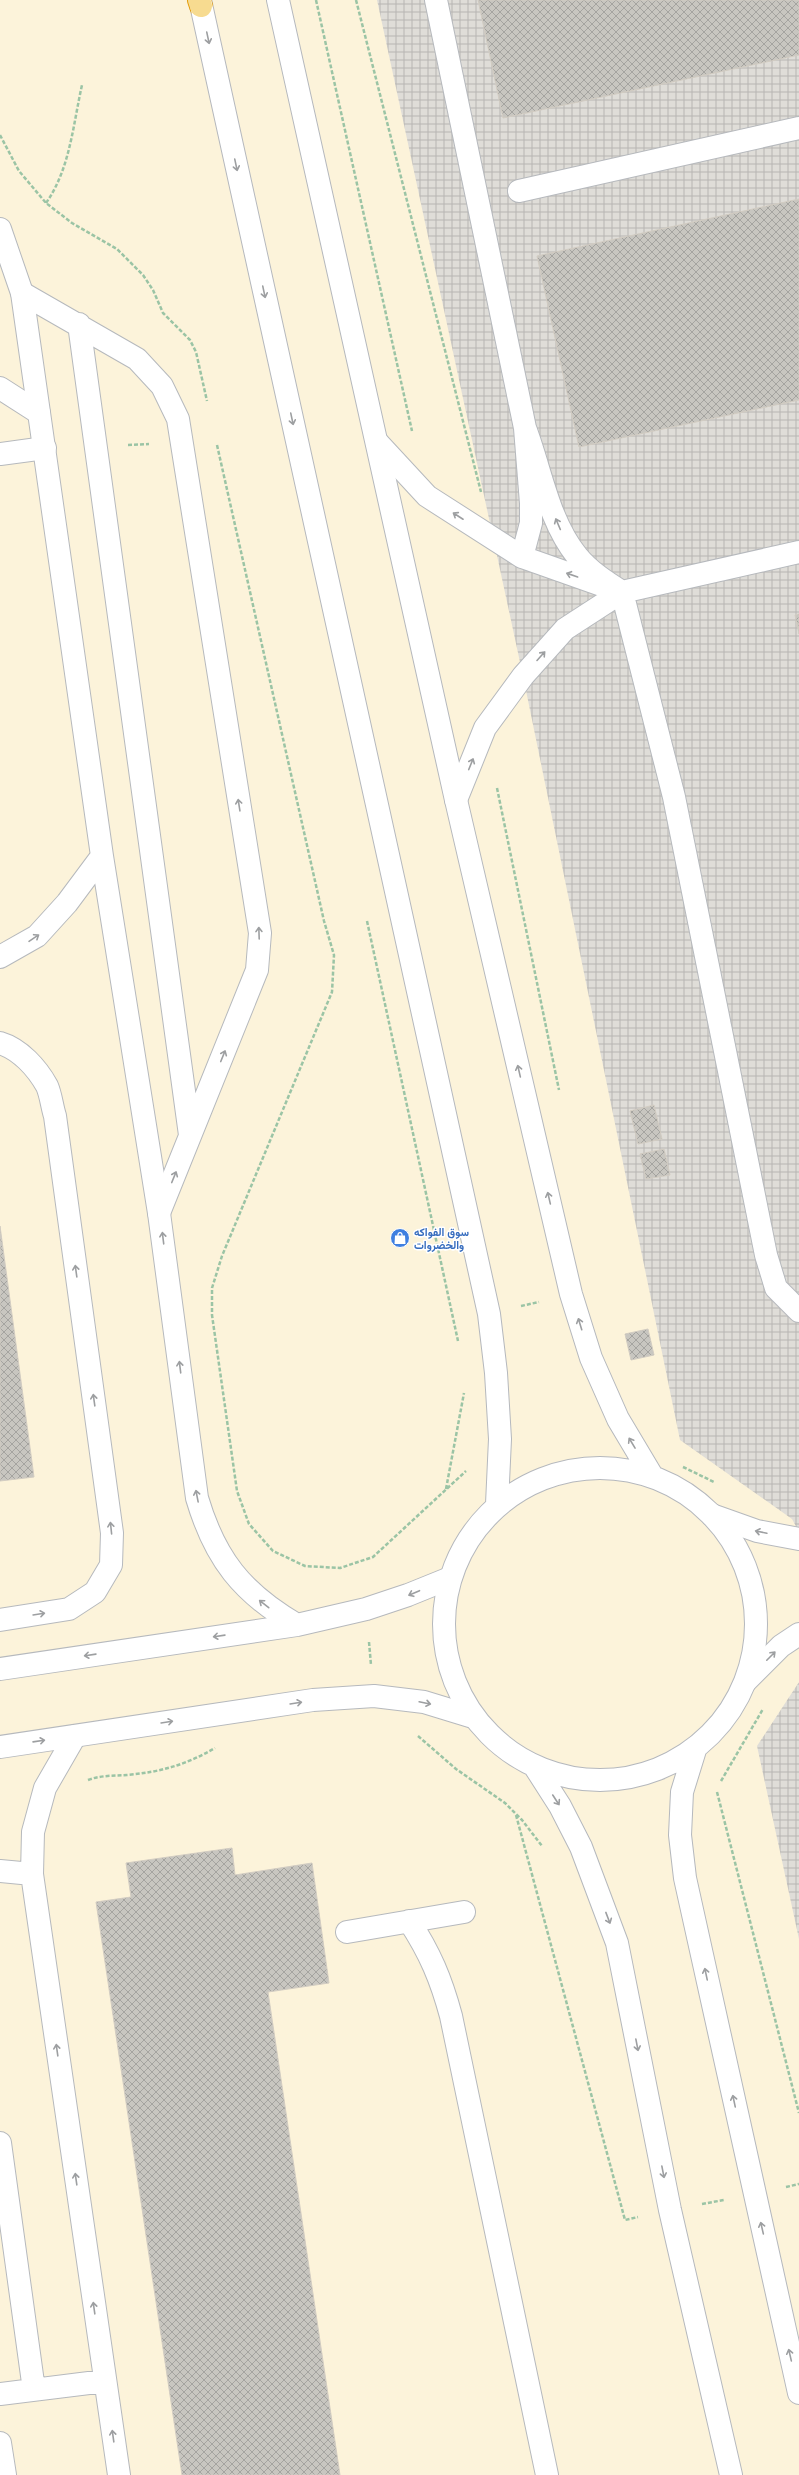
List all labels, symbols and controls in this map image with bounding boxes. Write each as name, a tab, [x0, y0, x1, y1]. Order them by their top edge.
one-way arrow	[204, 31, 212, 44]
one-way arrow	[232, 158, 240, 171]
one-way arrow	[260, 285, 268, 298]
one-way arrow	[288, 412, 296, 425]
one-way arrow	[452, 511, 463, 520]
one-way arrow	[554, 519, 562, 531]
one-way arrow	[566, 571, 579, 578]
one-way arrow	[536, 651, 545, 661]
one-way arrow	[467, 759, 475, 771]
one-way arrow	[235, 799, 243, 812]
one-way arrow	[256, 927, 263, 940]
one-way arrow	[28, 933, 39, 942]
one-way arrow	[219, 1051, 227, 1063]
one-way arrow	[515, 1065, 523, 1078]
one-way arrow	[171, 1171, 178, 1183]
one-way arrow	[545, 1191, 552, 1204]
place label: سوق الفواكه والخضروات	[414, 1226, 469, 1252]
shop icon: سوق الفواكه والخضروات	[389, 1227, 411, 1249]
one-way arrow	[159, 1232, 167, 1245]
one-way arrow	[72, 1265, 80, 1278]
one-way arrow	[576, 1317, 583, 1330]
one-way arrow	[176, 1361, 184, 1374]
one-way arrow	[90, 1393, 98, 1406]
one-way arrow	[628, 1438, 636, 1449]
one-way arrow	[193, 1490, 201, 1503]
one-way arrow	[107, 1522, 115, 1535]
one-way arrow	[755, 1527, 768, 1535]
one-way arrow	[408, 1590, 420, 1597]
one-way arrow	[259, 1600, 270, 1608]
one-way arrow	[32, 1610, 45, 1618]
one-way arrow	[213, 1632, 226, 1640]
one-way arrow	[84, 1651, 97, 1659]
one-way arrow	[766, 1651, 776, 1661]
one-way arrow	[289, 1699, 302, 1707]
one-way arrow	[418, 1699, 431, 1707]
one-way arrow	[160, 1718, 173, 1726]
one-way arrow	[32, 1737, 45, 1745]
one-way arrow	[552, 1794, 560, 1805]
one-way arrow	[604, 1912, 612, 1924]
one-way arrow	[702, 1968, 710, 1981]
one-way arrow	[634, 2038, 642, 2051]
one-way arrow	[53, 2044, 61, 2057]
one-way arrow	[730, 2095, 738, 2108]
one-way arrow	[659, 2165, 667, 2178]
one-way arrow	[72, 2173, 80, 2186]
one-way arrow	[758, 2222, 766, 2235]
one-way arrow	[90, 2302, 98, 2315]
one-way arrow	[786, 2349, 794, 2362]
one-way arrow	[109, 2430, 117, 2443]

